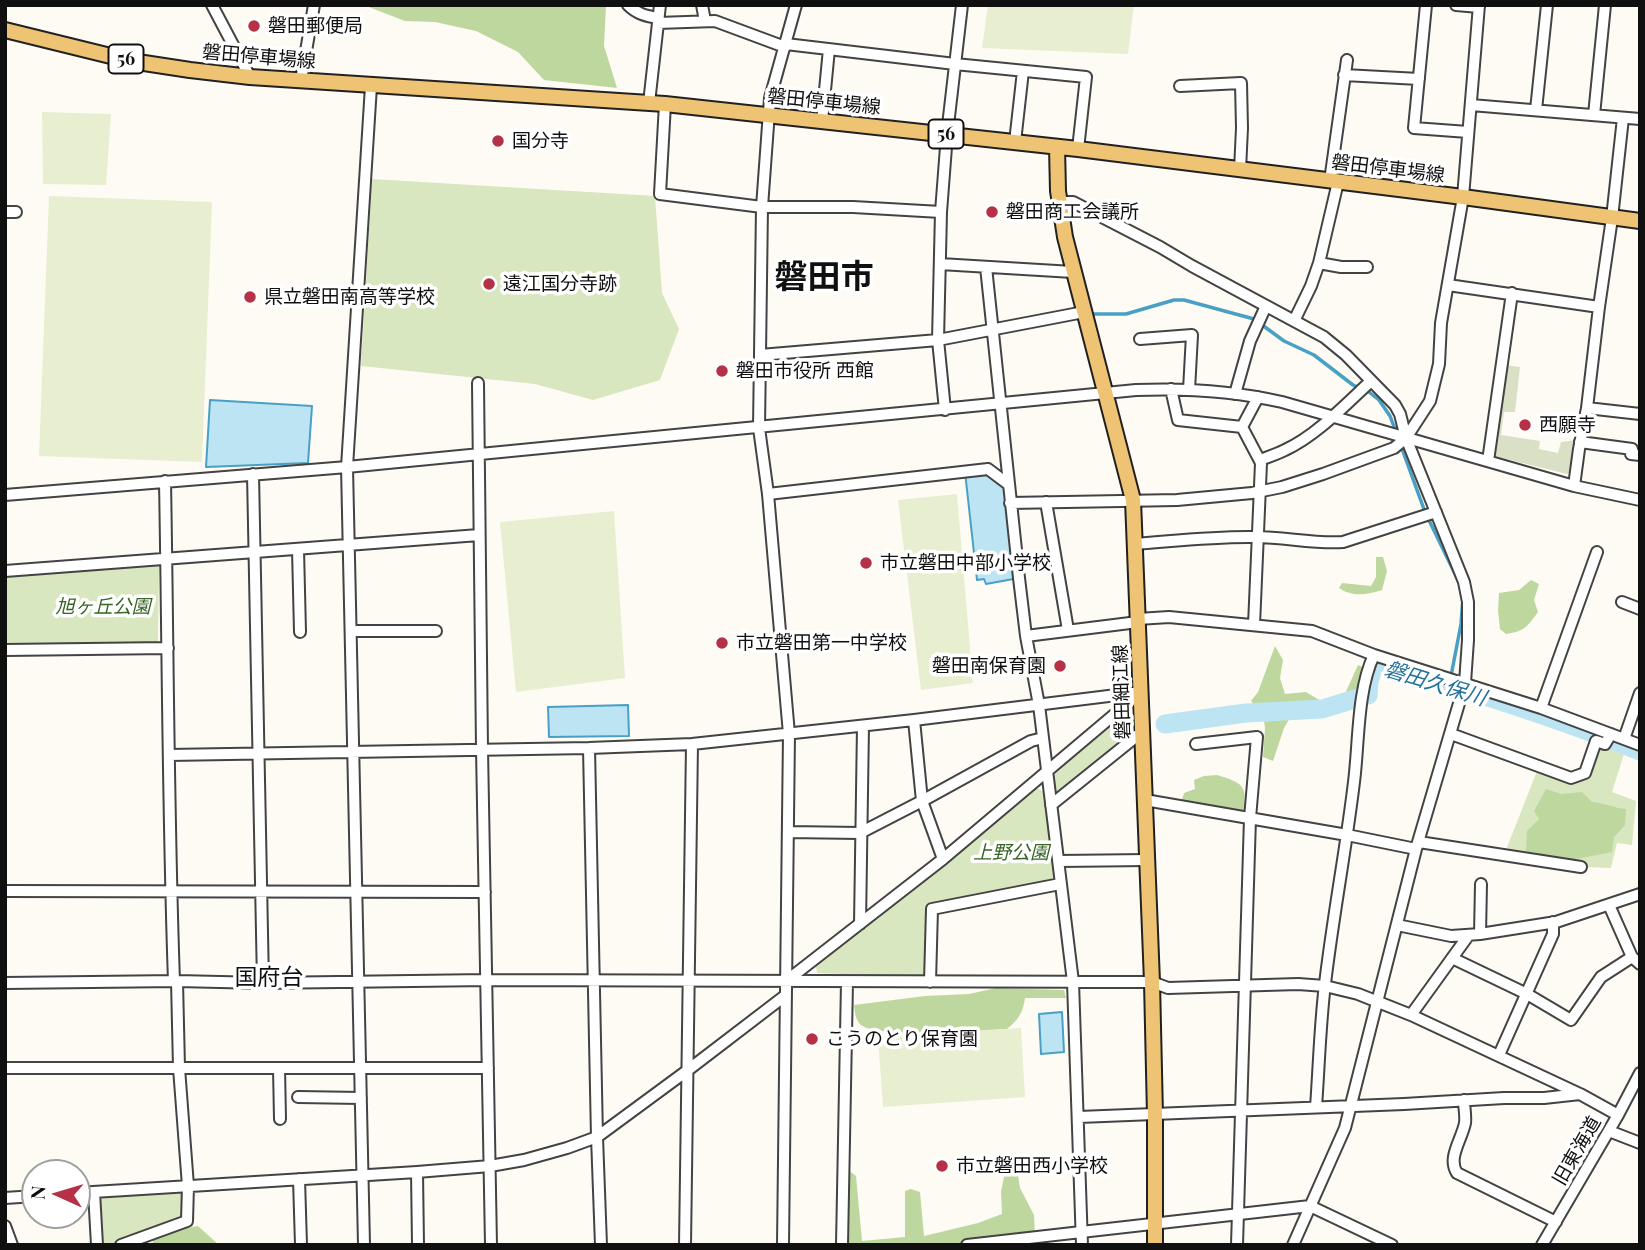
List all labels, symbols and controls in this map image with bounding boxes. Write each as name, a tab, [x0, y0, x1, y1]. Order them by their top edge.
place label: 磐田郵便局	[268, 15, 363, 37]
marker: 磐田郵便局	[246, 18, 262, 34]
street label: 磐田停車場線	[201, 41, 317, 73]
road number: 56	[108, 44, 144, 74]
street label: 磐田停車場線	[766, 85, 882, 119]
road number: 56	[928, 119, 964, 148]
place label: 国分寺	[512, 130, 569, 152]
marker: 国分寺	[490, 133, 506, 149]
street label: 磐田停車場線	[1330, 151, 1446, 187]
place label: 磐田商工会議所	[1006, 201, 1139, 223]
marker: 磐田商工会議所	[984, 204, 1000, 220]
district label: 磐田市	[775, 258, 873, 298]
place label: 遠江国分寺跡	[503, 273, 617, 295]
marker: 遠江国分寺跡	[481, 276, 497, 292]
place label: 県立磐田南高等学校	[264, 286, 435, 308]
marker: 県立磐田南高等学校	[242, 289, 258, 305]
place label: 磐田市役所 西館	[736, 360, 874, 382]
marker: 磐田市役所 西館	[714, 363, 730, 379]
place label: 西願寺	[1539, 414, 1596, 436]
marker: 西願寺	[1517, 417, 1533, 433]
place label: 市立磐田中部小学校	[880, 552, 1051, 574]
marker: 市立磐田中部小学校	[858, 555, 874, 571]
park label: 旭ヶ丘公園	[56, 596, 150, 618]
place label: 市立磐田第一中学校	[736, 632, 907, 654]
marker: 市立磐田第一中学校	[714, 635, 730, 651]
street label: 磐田細江線	[1109, 644, 1135, 740]
place label: 磐田南保育園	[932, 655, 1046, 677]
water label: 磐田久保川	[1381, 657, 1489, 711]
marker: 磐田南保育園	[1052, 658, 1068, 674]
park label: 上野公園	[973, 842, 1049, 864]
district label: 国府台	[235, 964, 303, 992]
place label: こうのとり保育園	[826, 1028, 978, 1050]
marker: こうのとり保育園	[804, 1031, 820, 1047]
street label: 旧東海道	[1548, 1112, 1606, 1190]
place label: 市立磐田西小学校	[956, 1155, 1108, 1177]
marker: 市立磐田西小学校	[934, 1158, 950, 1174]
north arrow	[21, 1159, 91, 1229]
text: N	[24, 1185, 50, 1200]

